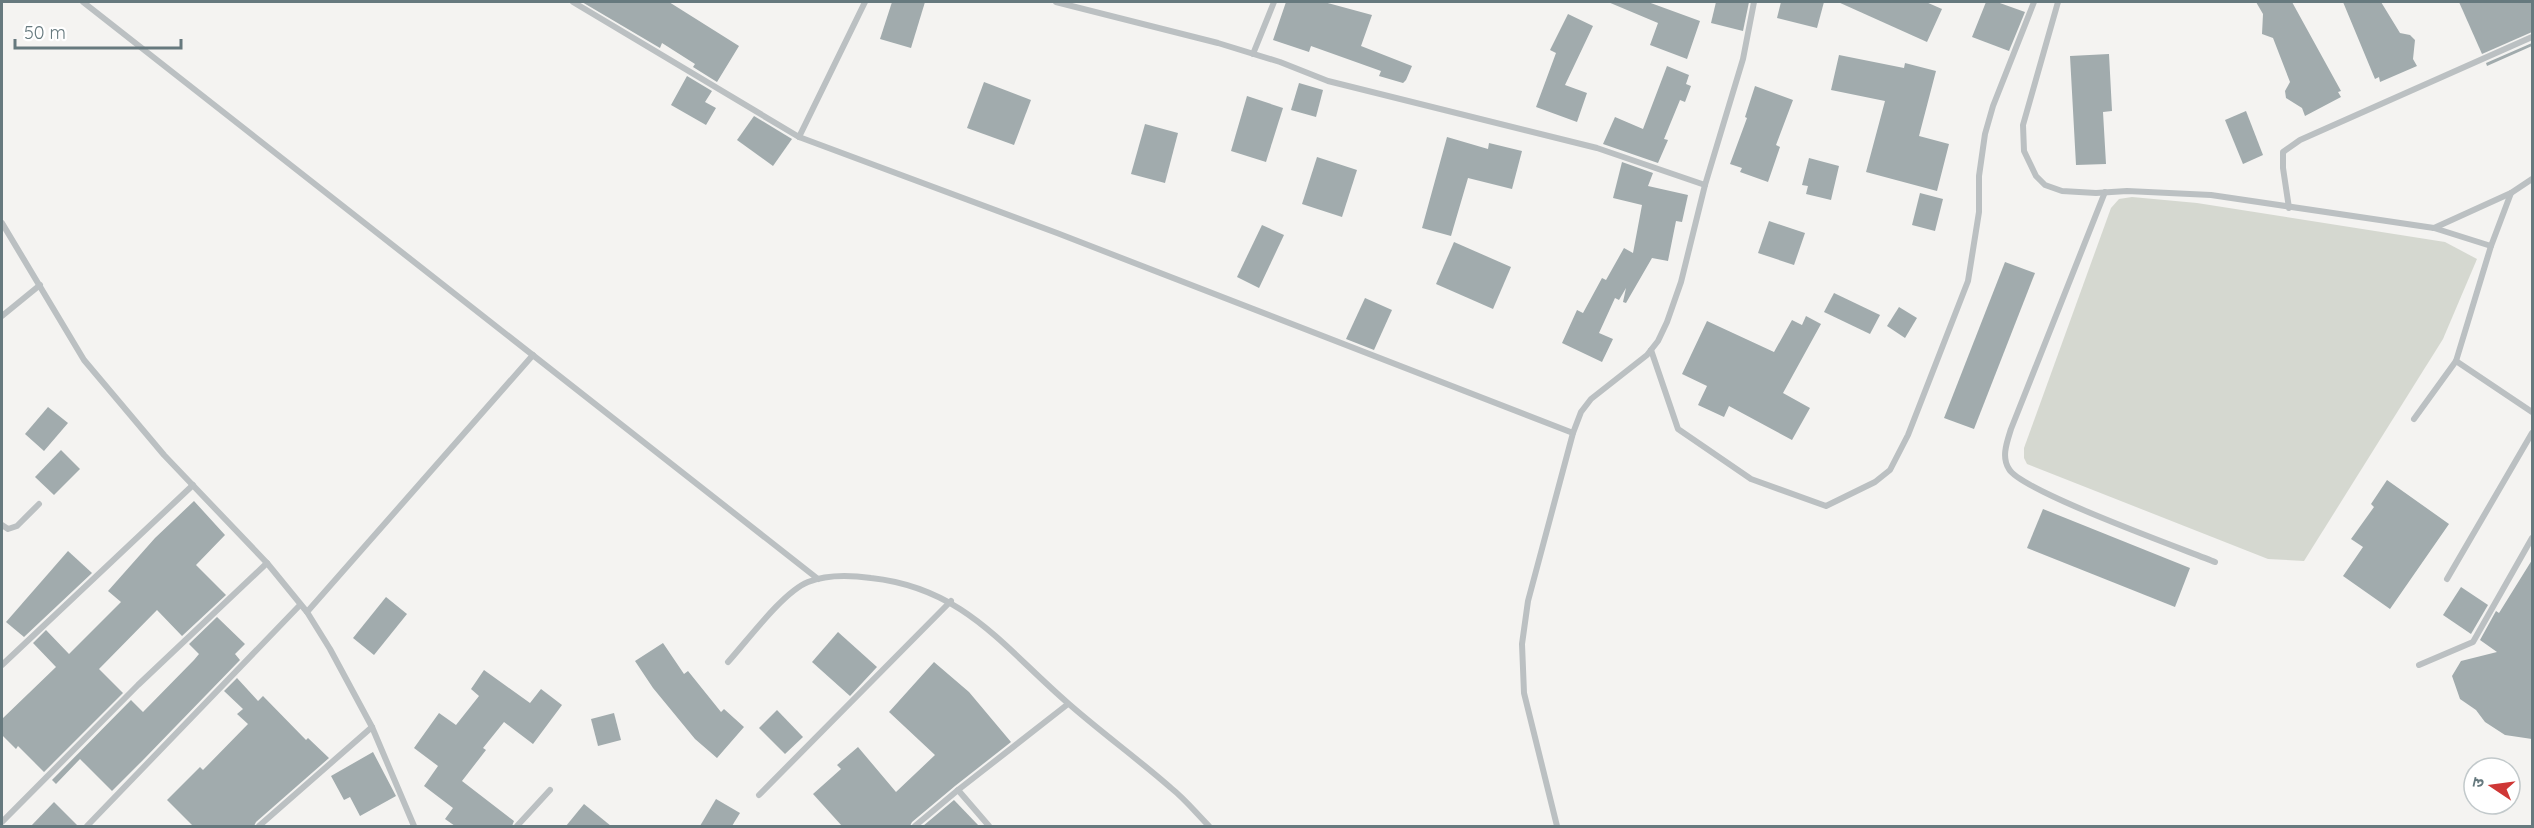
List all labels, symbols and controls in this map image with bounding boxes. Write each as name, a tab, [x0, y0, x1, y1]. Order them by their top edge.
scale bar	[15, 12, 182, 50]
text: 50 m	[24, 21, 66, 44]
north arrow	[2462, 756, 2522, 816]
text: उ	[2467, 775, 2488, 789]

